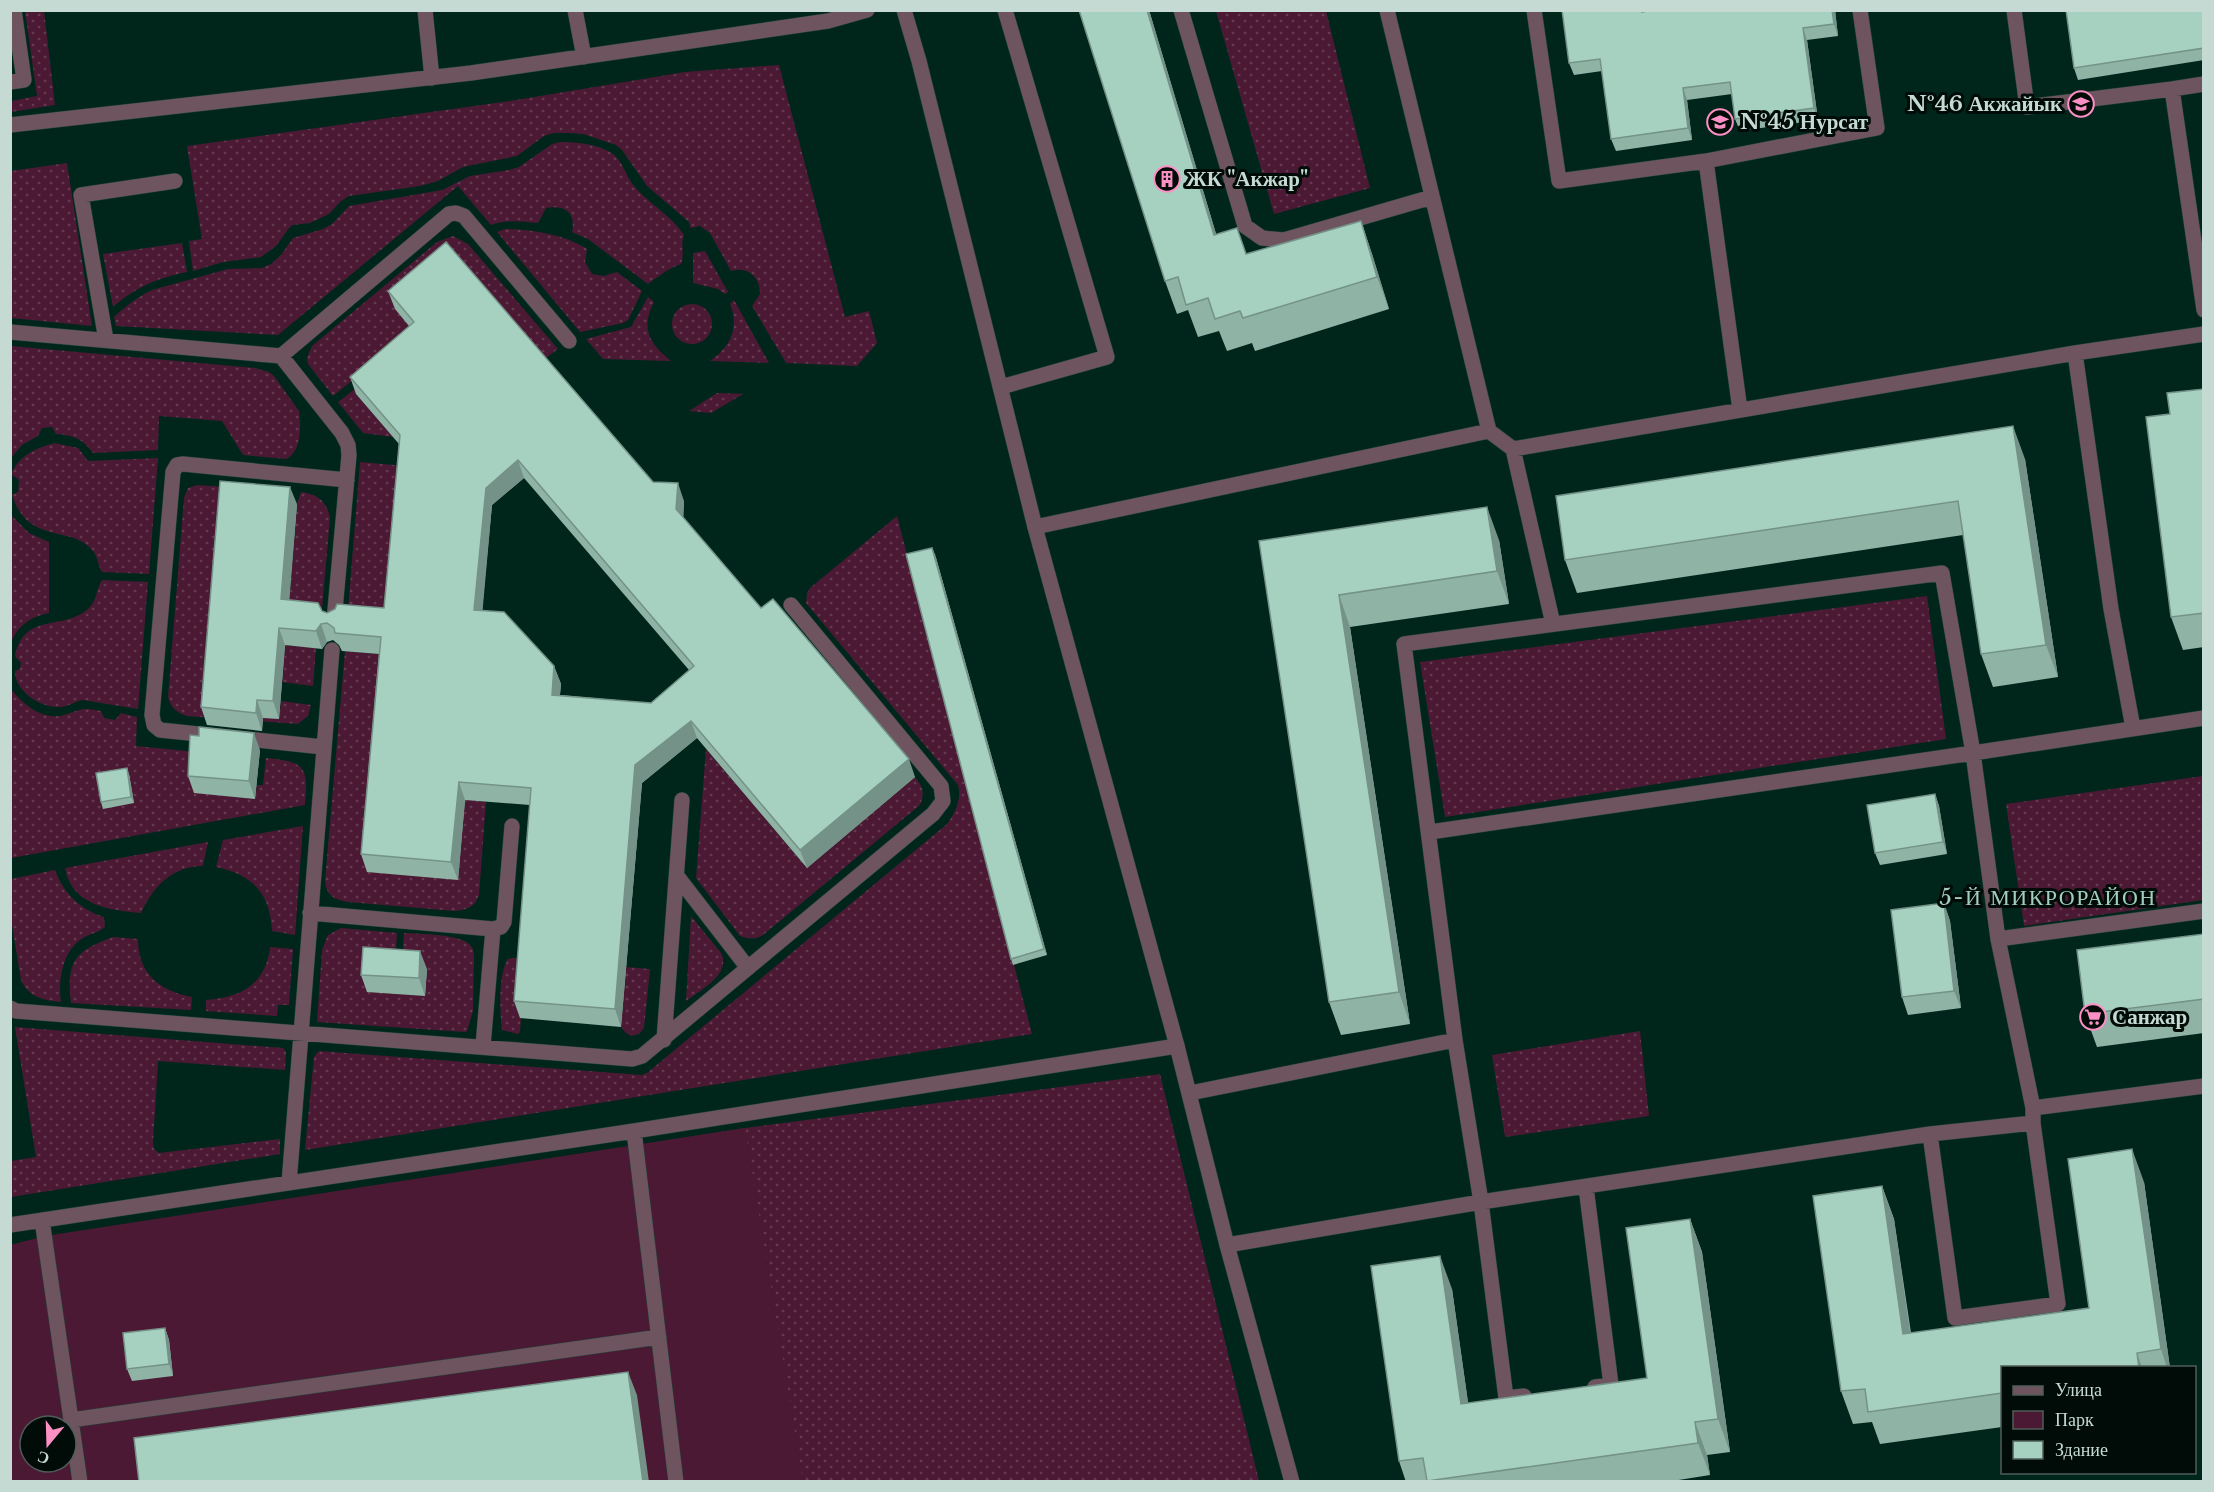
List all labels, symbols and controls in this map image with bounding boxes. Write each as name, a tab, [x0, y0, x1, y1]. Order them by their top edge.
school or university icon: №46 Акжайык	[2066, 89, 2096, 119]
place label: №46 Акжайык	[1907, 91, 2063, 117]
school or university icon: №45 Нурсат	[1705, 107, 1735, 137]
place label: №45 Нурсат	[1740, 109, 1869, 135]
building icon: ЖК "Акжар"	[1152, 164, 1182, 194]
place label: ЖК "Акжар"	[1186, 166, 1308, 192]
district label: 5-Й МИКРОРАЙОН	[1939, 884, 2157, 911]
supermarket icon: Санжар	[2078, 1002, 2108, 1032]
place label: Санжар	[2112, 1004, 2187, 1030]
legend	[2001, 1366, 2196, 1474]
text: Улица	[2055, 1379, 2102, 1401]
text: Парк	[2055, 1409, 2094, 1431]
north arrow	[18, 1414, 78, 1474]
text: Здание	[2055, 1439, 2108, 1461]
text: С	[34, 1447, 52, 1470]

